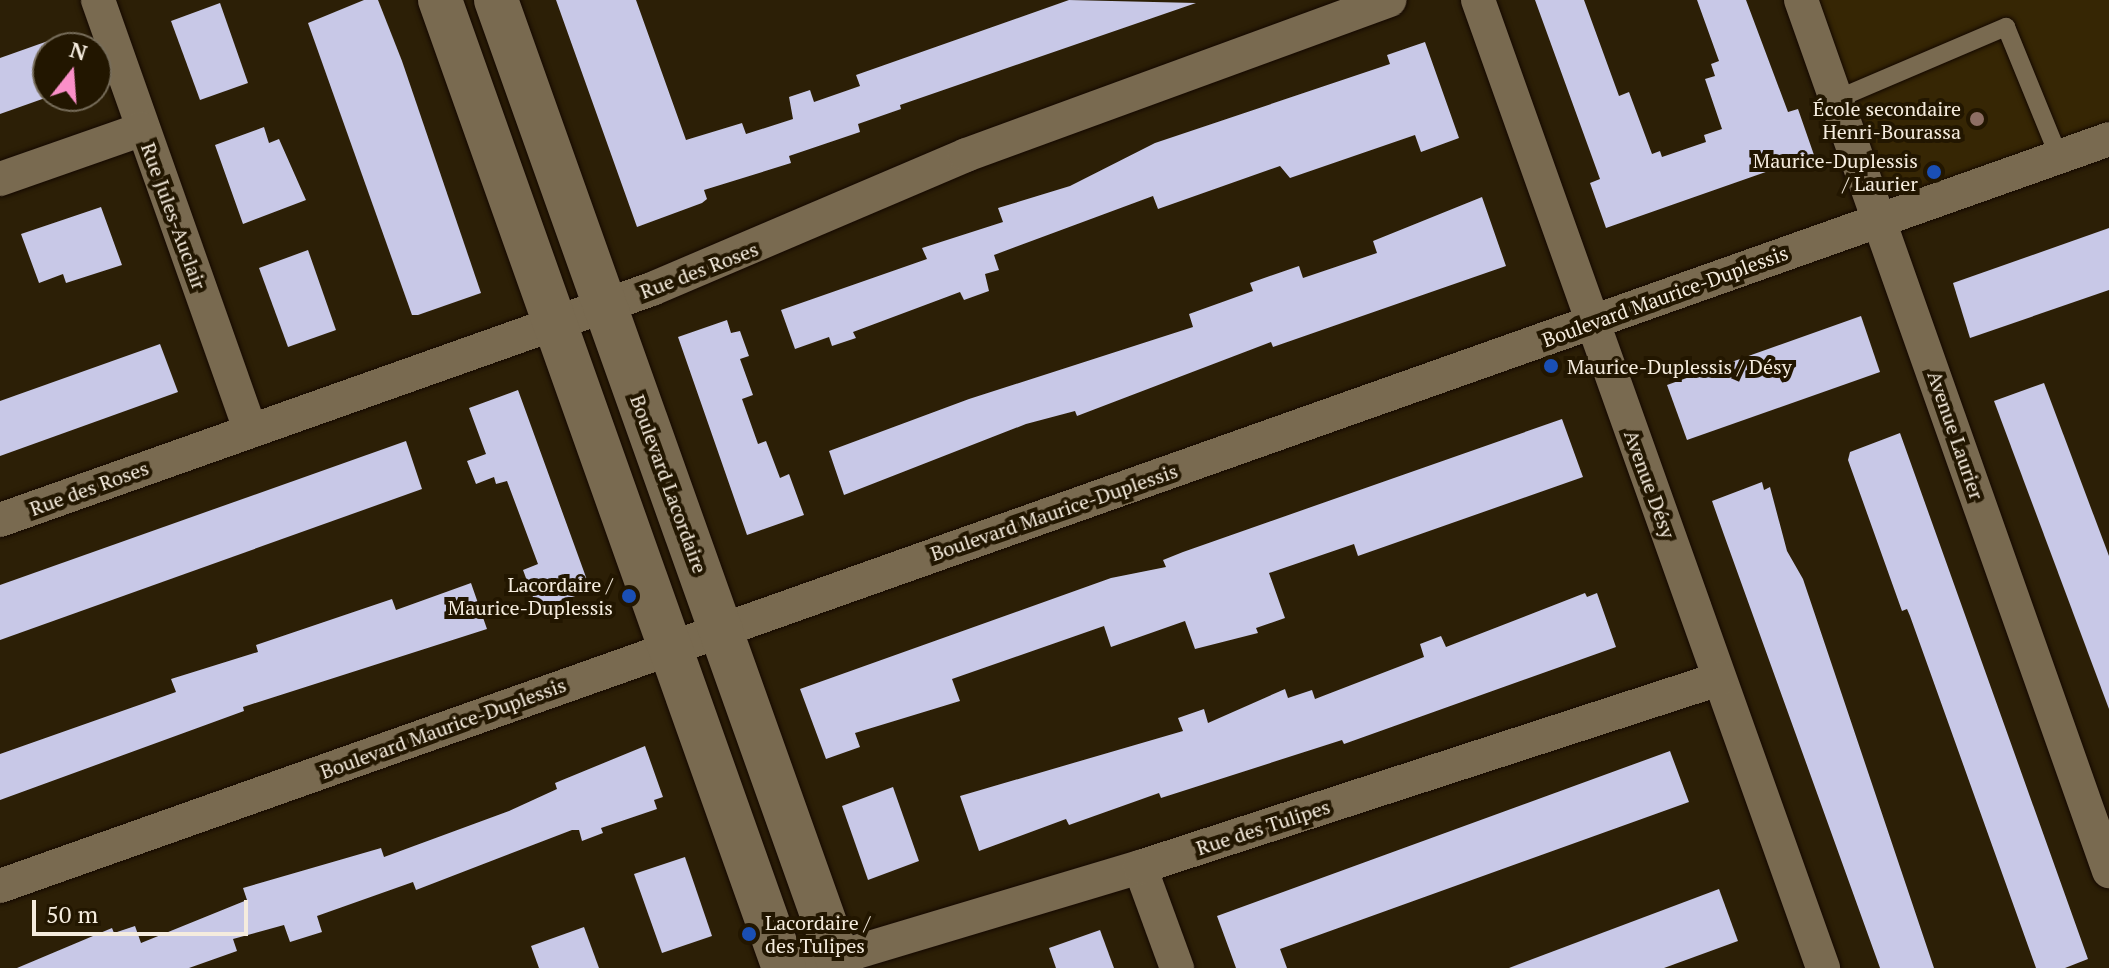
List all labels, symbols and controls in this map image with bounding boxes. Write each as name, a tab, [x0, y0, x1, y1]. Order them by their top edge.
north arrow	[32, 32, 112, 112]
text: N	[66, 34, 91, 67]
place label: École secondaire Henri-Bourassa	[1813, 96, 1961, 143]
marker: École secondaire Henri-Bourassa	[1968, 110, 1986, 128]
street label: Rue Jules-Auclair	[136, 139, 212, 293]
place label: Maurice-Duplessis / Laurier	[1753, 148, 1918, 195]
marker: Maurice-Duplessis / Laurier	[1925, 163, 1943, 181]
street label: Rue des Roses	[637, 236, 761, 304]
street label: Boulevard Maurice-Duplessis	[1539, 240, 1791, 352]
place label: Maurice-Duplessis / Désy	[1567, 354, 1792, 378]
marker: Maurice-Duplessis / Désy	[1542, 357, 1560, 375]
street label: Avenue Laurier	[1923, 368, 1989, 502]
street label: Boulevard Lacordaire	[626, 391, 712, 577]
street label: Avenue Désy	[1619, 427, 1681, 541]
street label: Rue des Roses	[26, 455, 152, 521]
street label: Boulevard Maurice-Duplessis	[927, 458, 1181, 566]
place label: Lacordaire / Maurice-Duplessis	[448, 572, 613, 619]
marker: Lacordaire / Maurice-Duplessis	[620, 587, 638, 605]
street label: Boulevard Maurice-Duplessis	[317, 672, 569, 784]
street label: Rue des Tulipes	[1193, 794, 1333, 860]
scale bar	[36, 884, 252, 934]
text: 50 m	[46, 898, 98, 930]
place label: Lacordaire / des Tulipes	[765, 910, 870, 957]
marker: Lacordaire / des Tulipes	[740, 925, 758, 943]

